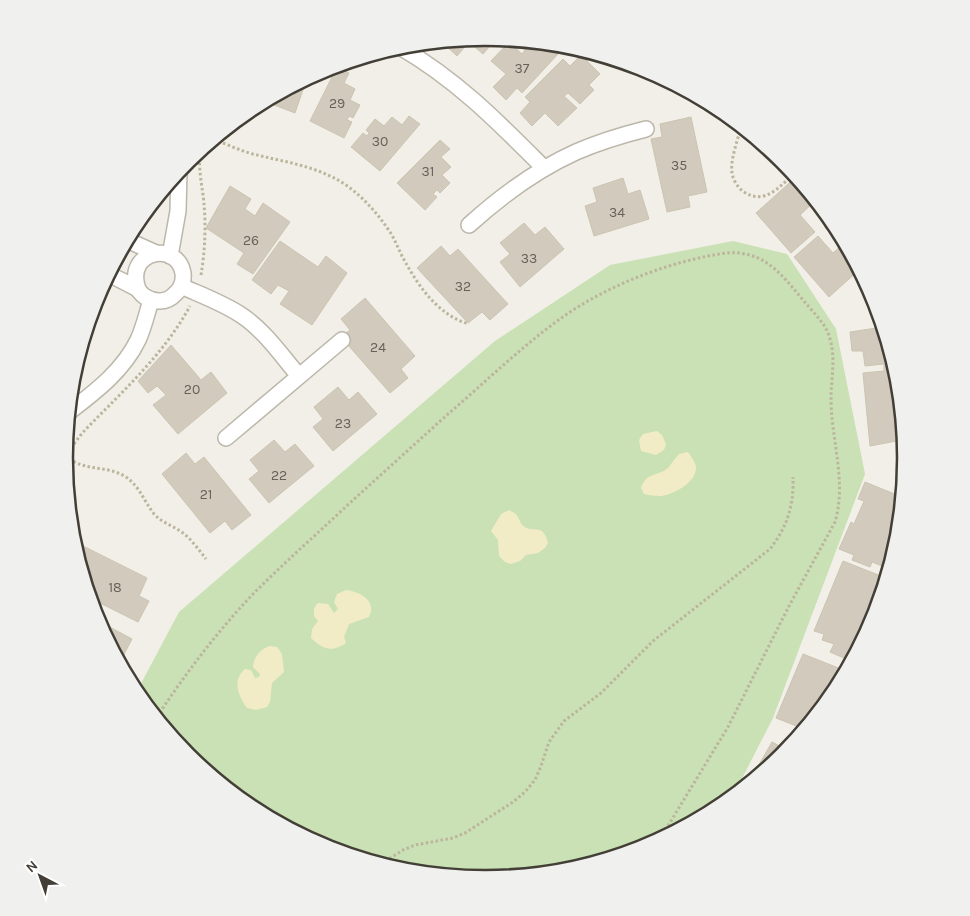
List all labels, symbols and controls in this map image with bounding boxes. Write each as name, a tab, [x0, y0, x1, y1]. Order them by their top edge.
house number: 37	[515, 60, 530, 77]
house number: 29	[329, 95, 345, 112]
house number: 30	[372, 133, 388, 150]
house number: 35	[671, 157, 687, 174]
house number: 31	[422, 163, 434, 180]
house number: 34	[609, 204, 625, 221]
house number: 26	[243, 232, 259, 249]
house number: 33	[521, 250, 537, 267]
house number: 32	[455, 278, 471, 295]
house number: 24	[370, 339, 386, 356]
house number: 20	[184, 381, 200, 398]
house number: 23	[335, 415, 351, 432]
house number: 22	[271, 467, 287, 484]
house number: 21	[200, 486, 212, 503]
house number: 18	[108, 579, 122, 596]
north arrow	[15, 851, 65, 901]
text: N	[22, 857, 41, 876]

